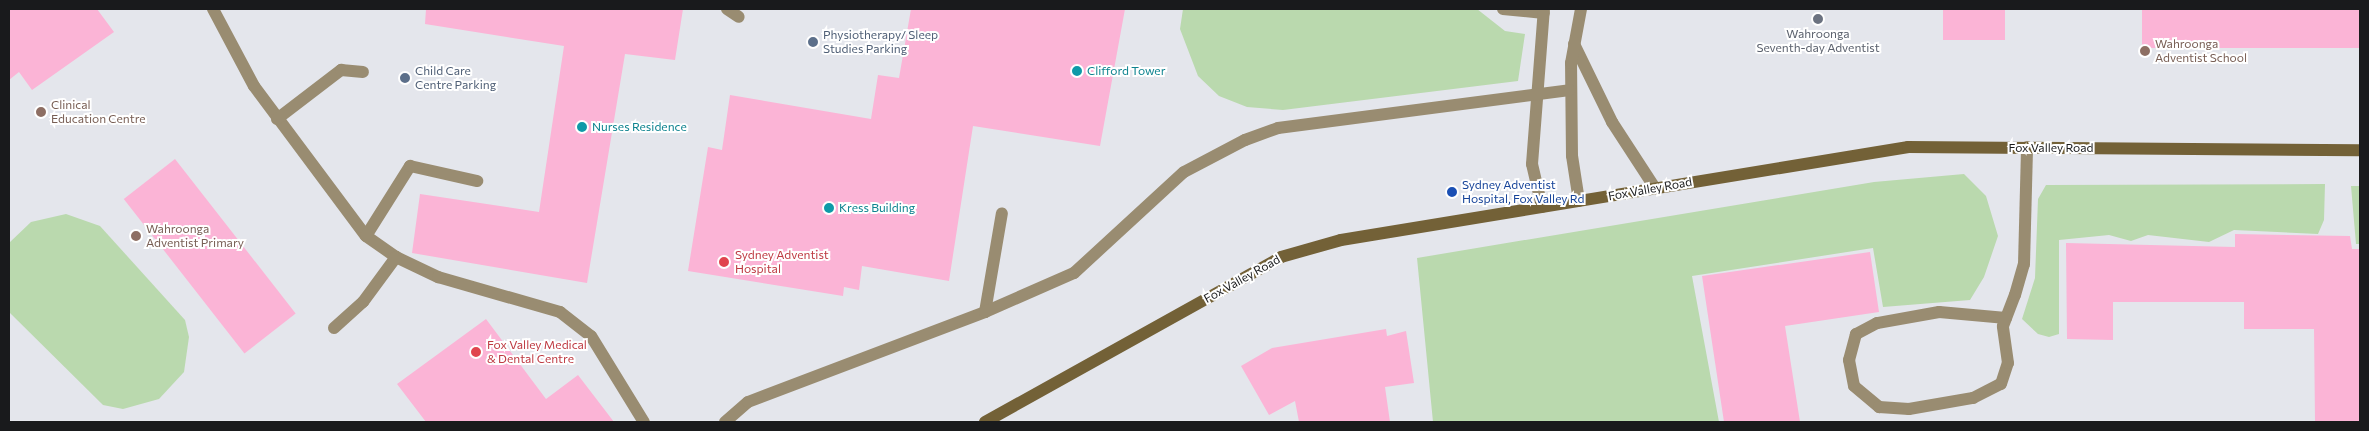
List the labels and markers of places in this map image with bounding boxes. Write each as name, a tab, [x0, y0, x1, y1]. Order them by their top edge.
marker: Wahroonga Seventh-day Adventist	[1812, 13, 1824, 25]
place label: Wahroonga Seventh-day Adventist	[1756, 27, 1880, 55]
place label: Physiotherapy/ Sleep Studies Parking	[823, 28, 938, 56]
marker: Physiotherapy/ Sleep Studies Parking	[807, 36, 819, 48]
place label: Wahroonga Adventist School	[2155, 37, 2247, 65]
marker: Wahroonga Adventist School	[2139, 45, 2151, 57]
place label: Child Care Centre Parking	[415, 64, 496, 92]
place label: Clifford Tower	[1087, 64, 1165, 78]
marker: Clifford Tower	[1071, 65, 1083, 77]
marker: Child Care Centre Parking	[399, 72, 411, 84]
place label: Clinical Education Centre	[51, 98, 146, 126]
marker: Clinical Education Centre	[35, 106, 47, 118]
place label: Nurses Residence	[592, 120, 687, 134]
marker: Nurses Residence	[576, 121, 588, 133]
place label: Sydney Adventist Hospital, Fox Valley Rd	[1462, 178, 1584, 206]
marker: Sydney Adventist Hospital, Fox Valley Rd	[1446, 186, 1458, 198]
place label: Kress Building	[839, 201, 915, 215]
marker: Kress Building	[823, 202, 835, 214]
place label: Wahroonga Adventist Primary	[146, 222, 244, 250]
marker: Wahroonga Adventist Primary	[130, 230, 142, 242]
place label: Sydney Adventist Hospital	[735, 248, 829, 276]
marker: Sydney Adventist Hospital	[717, 255, 731, 269]
place label: Fox Valley Medical & Dental Centre	[487, 338, 587, 366]
marker: Fox Valley Medical & Dental Centre	[469, 345, 483, 359]

